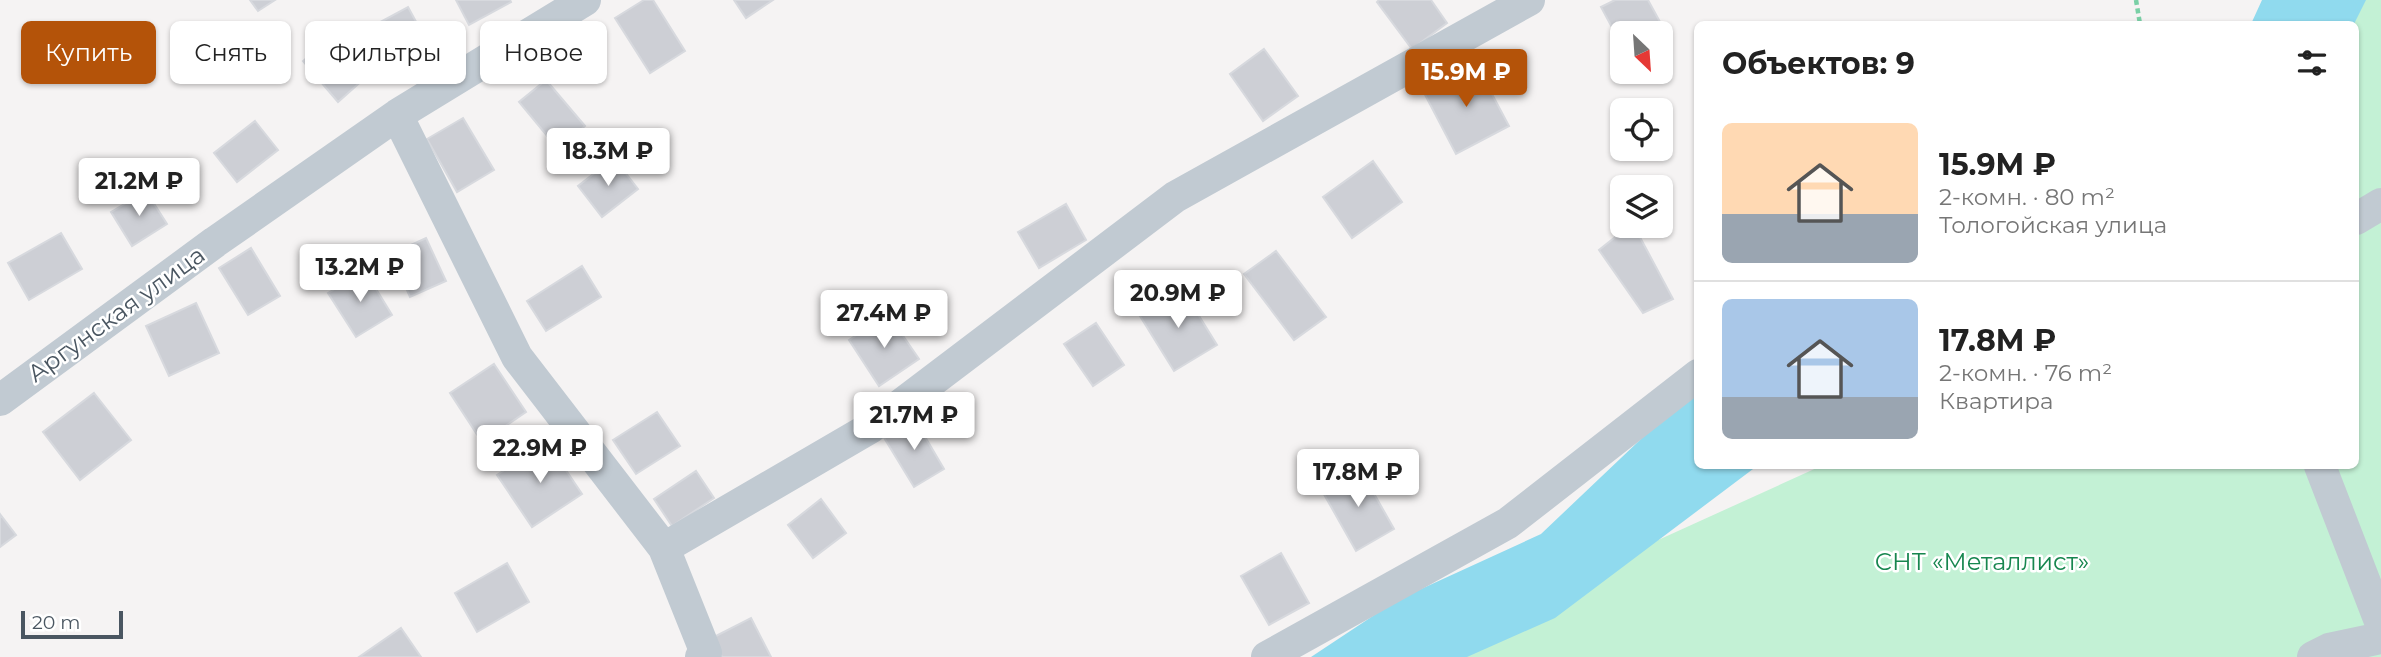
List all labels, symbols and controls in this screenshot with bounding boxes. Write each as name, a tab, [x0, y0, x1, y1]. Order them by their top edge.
chip: Купить	[21, 21, 156, 84]
chip: Снять	[170, 21, 291, 84]
chip: Фильтры	[305, 21, 466, 84]
chip: Новое	[480, 21, 607, 84]
north arrow	[1610, 21, 1673, 84]
map controls	[1610, 21, 1673, 238]
icon: filters	[2293, 44, 2331, 82]
text: Объектов: 9	[1722, 45, 1915, 82]
pin: 15.9M ₽	[1401, 50, 1531, 109]
text: 15.9M ₽	[1421, 58, 1511, 86]
button: locate	[1610, 98, 1673, 161]
pin: 18.3M ₽	[543, 128, 673, 188]
text: 18.3M ₽	[563, 137, 653, 165]
text: 15.9M ₽	[1939, 146, 2056, 183]
icon: home	[1778, 151, 1862, 235]
pin: 21.2M ₽	[74, 158, 204, 218]
text: 21.2M ₽	[95, 167, 183, 195]
button: layers	[1610, 175, 1673, 238]
text: 2-комн. · 80 m²	[1939, 183, 2115, 211]
text: Тологойская улица	[1939, 211, 2167, 239]
street label: Аргунская улица	[22, 240, 210, 388]
pin: 13.2M ₽	[295, 244, 425, 304]
text: 13.2M ₽	[316, 253, 404, 281]
pin: 20.9M ₽	[1113, 270, 1243, 330]
text: 20.9M ₽	[1130, 279, 1226, 307]
pin: 27.4M ₽	[819, 290, 949, 350]
text: 27.4M ₽	[837, 299, 931, 327]
text: 17.8M ₽	[1939, 322, 2056, 359]
icon: home	[1778, 327, 1862, 411]
text: 2-комн. · 76 m²	[1939, 359, 2112, 387]
text: Квартира	[1939, 387, 2053, 415]
pin: 21.7M ₽	[849, 392, 979, 452]
text: 21.7M ₽	[870, 401, 958, 429]
pin: 22.9M ₽	[475, 426, 605, 485]
text: 22.9M ₽	[493, 434, 587, 462]
pin: 17.8M ₽	[1293, 449, 1423, 509]
text: 17.8M ₽	[1313, 458, 1403, 486]
park label: СНТ «Металлист»	[1875, 547, 2089, 576]
scale bar	[21, 608, 122, 640]
text: 20 m	[32, 611, 80, 634]

